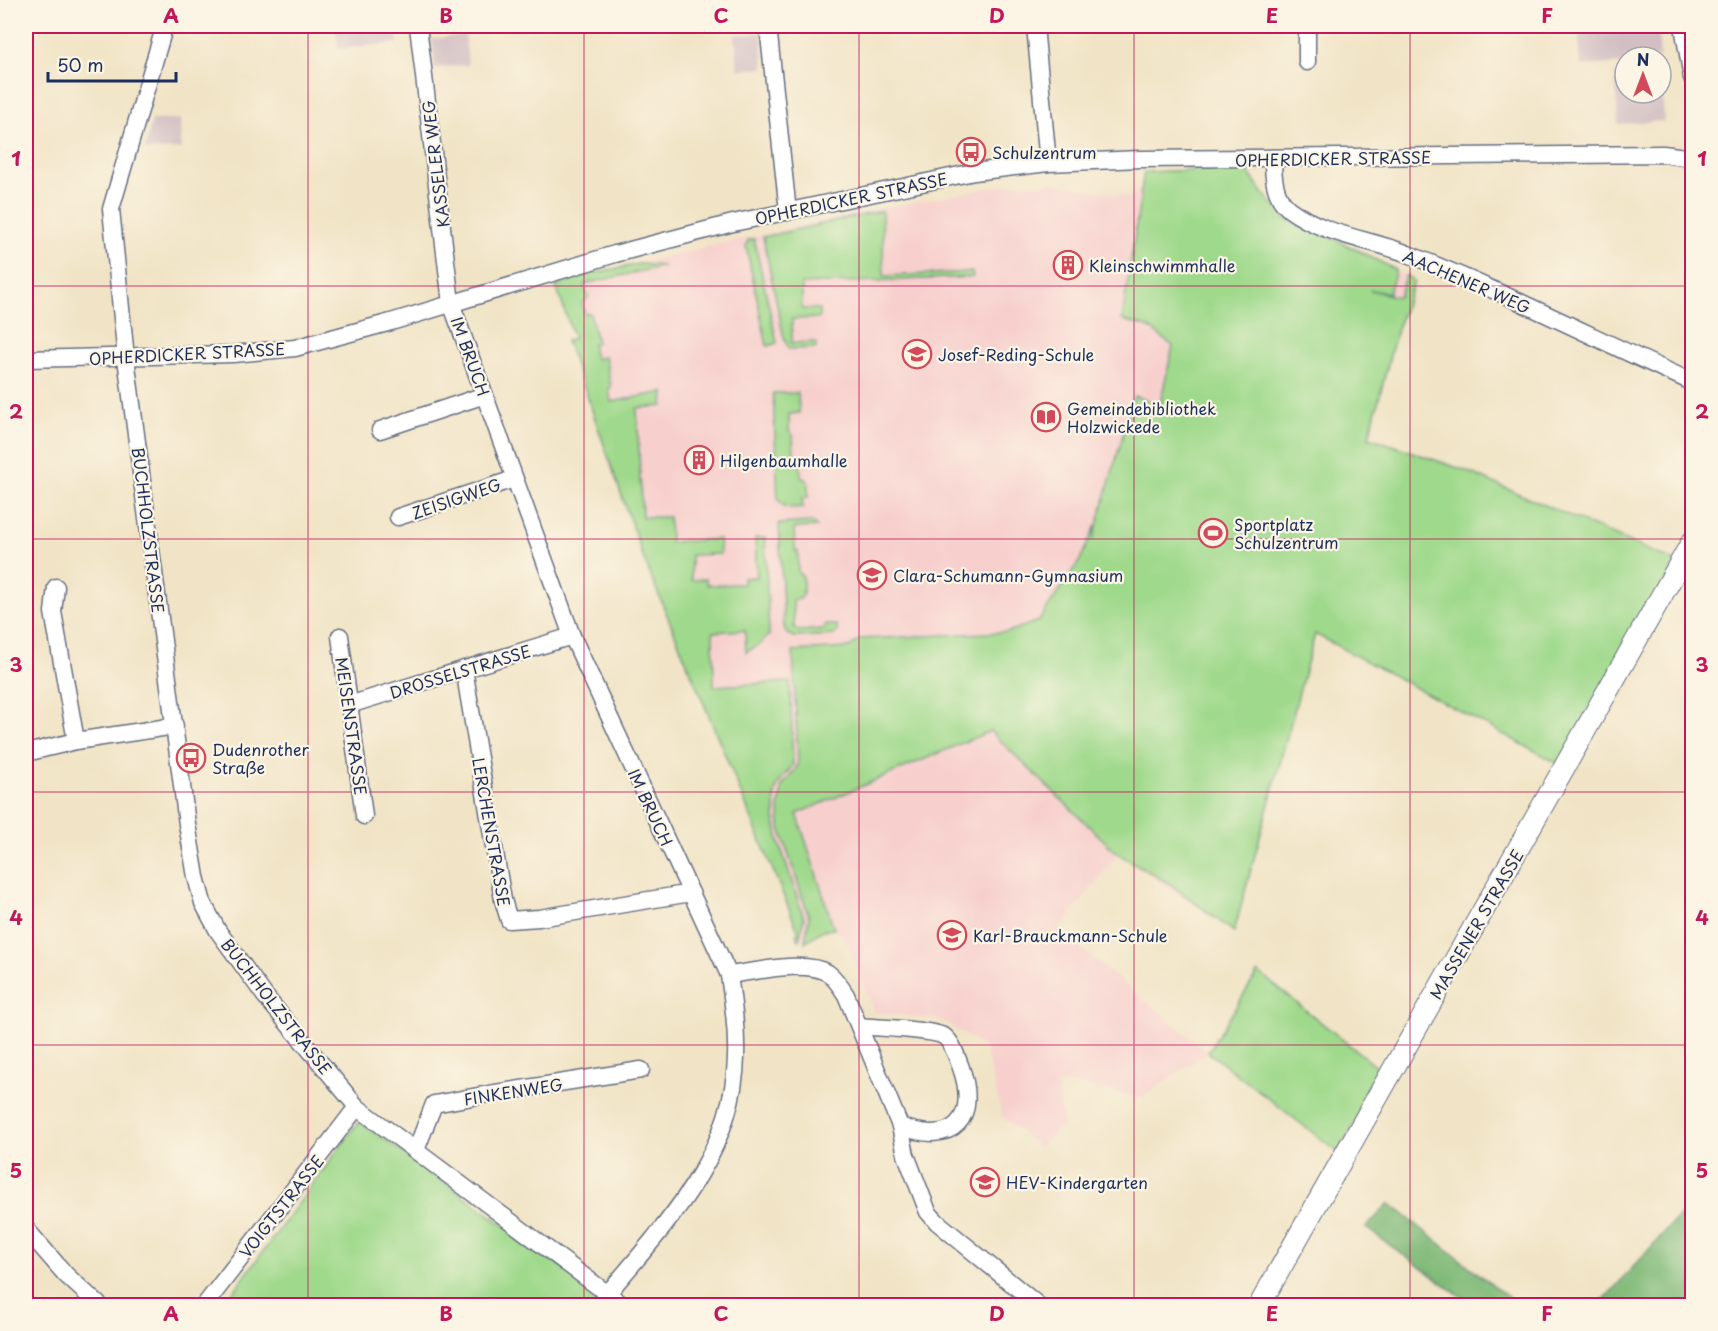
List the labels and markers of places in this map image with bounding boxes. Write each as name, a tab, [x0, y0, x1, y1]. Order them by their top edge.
bus stop icon: Schulzentrum	[955, 136, 987, 168]
place label: Schulzentrum	[992, 140, 1097, 164]
building icon: Kleinschwimmhalle	[1052, 249, 1084, 281]
place label: Kleinschwimmhalle	[1089, 253, 1236, 277]
school or university icon: Josef-Reding-Schule	[901, 338, 933, 370]
place label: Josef-Reding-Schule	[938, 342, 1095, 366]
place label: Gemeindebibliothek Holzwickede	[1067, 396, 1216, 438]
library icon: Gemeindebibliothek Holzwickede	[1030, 401, 1062, 433]
building icon: Hilgenbaumhalle	[683, 444, 715, 476]
place label: Hilgenbaumhalle	[720, 448, 848, 472]
place label: Sportplatz Schulzentrum	[1234, 512, 1339, 554]
sports icon: Sportplatz Schulzentrum	[1197, 517, 1229, 549]
school or university icon: Clara-Schumann-Gymnasium	[856, 559, 888, 591]
place label: Clara-Schumann-Gymnasium	[893, 563, 1123, 587]
place label: Dudenrother Straße	[212, 737, 309, 779]
bus stop icon: Dudenrother Straße	[175, 742, 207, 774]
school or university icon: Karl-Brauckmann-Schule	[936, 919, 968, 951]
place label: Karl-Brauckmann-Schule	[973, 923, 1168, 947]
school or university icon: HEV-Kindergarten	[969, 1166, 1001, 1198]
place label: HEV-Kindergarten	[1006, 1170, 1148, 1194]

